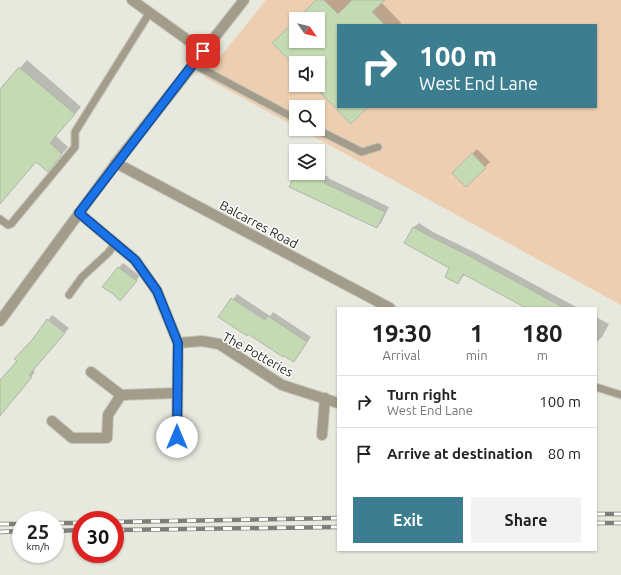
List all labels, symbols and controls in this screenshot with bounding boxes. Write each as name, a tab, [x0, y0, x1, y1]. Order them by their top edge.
north arrow	[289, 12, 325, 48]
map controls	[289, 12, 325, 180]
pin	[186, 34, 220, 68]
icon: arrive	[192, 40, 214, 62]
icon: right	[353, 40, 405, 92]
text: 100 m	[419, 40, 497, 71]
button: sound	[289, 56, 325, 92]
text: West End Lane	[419, 73, 538, 93]
button: search	[289, 100, 325, 136]
button: layers	[289, 144, 325, 180]
street label: Balcarres Road	[217, 197, 301, 251]
text: 19:30	[371, 320, 431, 347]
text: 1	[470, 320, 483, 347]
text: 180	[522, 320, 563, 347]
street label: The Potteries	[220, 329, 296, 379]
text: Arrival	[382, 348, 420, 362]
text: min	[466, 348, 488, 362]
text: m	[537, 348, 548, 362]
text: Turn right	[387, 386, 457, 403]
icon: right	[353, 391, 375, 413]
text: 100 m	[539, 393, 581, 410]
text: West End Lane	[387, 403, 473, 417]
position arrow	[156, 416, 198, 458]
icon: arrive	[353, 443, 375, 465]
text: Arrive at destination	[387, 445, 533, 462]
text: 80 m	[548, 445, 581, 462]
button: Exit	[353, 497, 463, 543]
button: Share	[471, 497, 581, 543]
speed limit sign: 30	[72, 511, 124, 563]
text: 25	[27, 520, 49, 543]
text: km/h	[26, 541, 50, 552]

